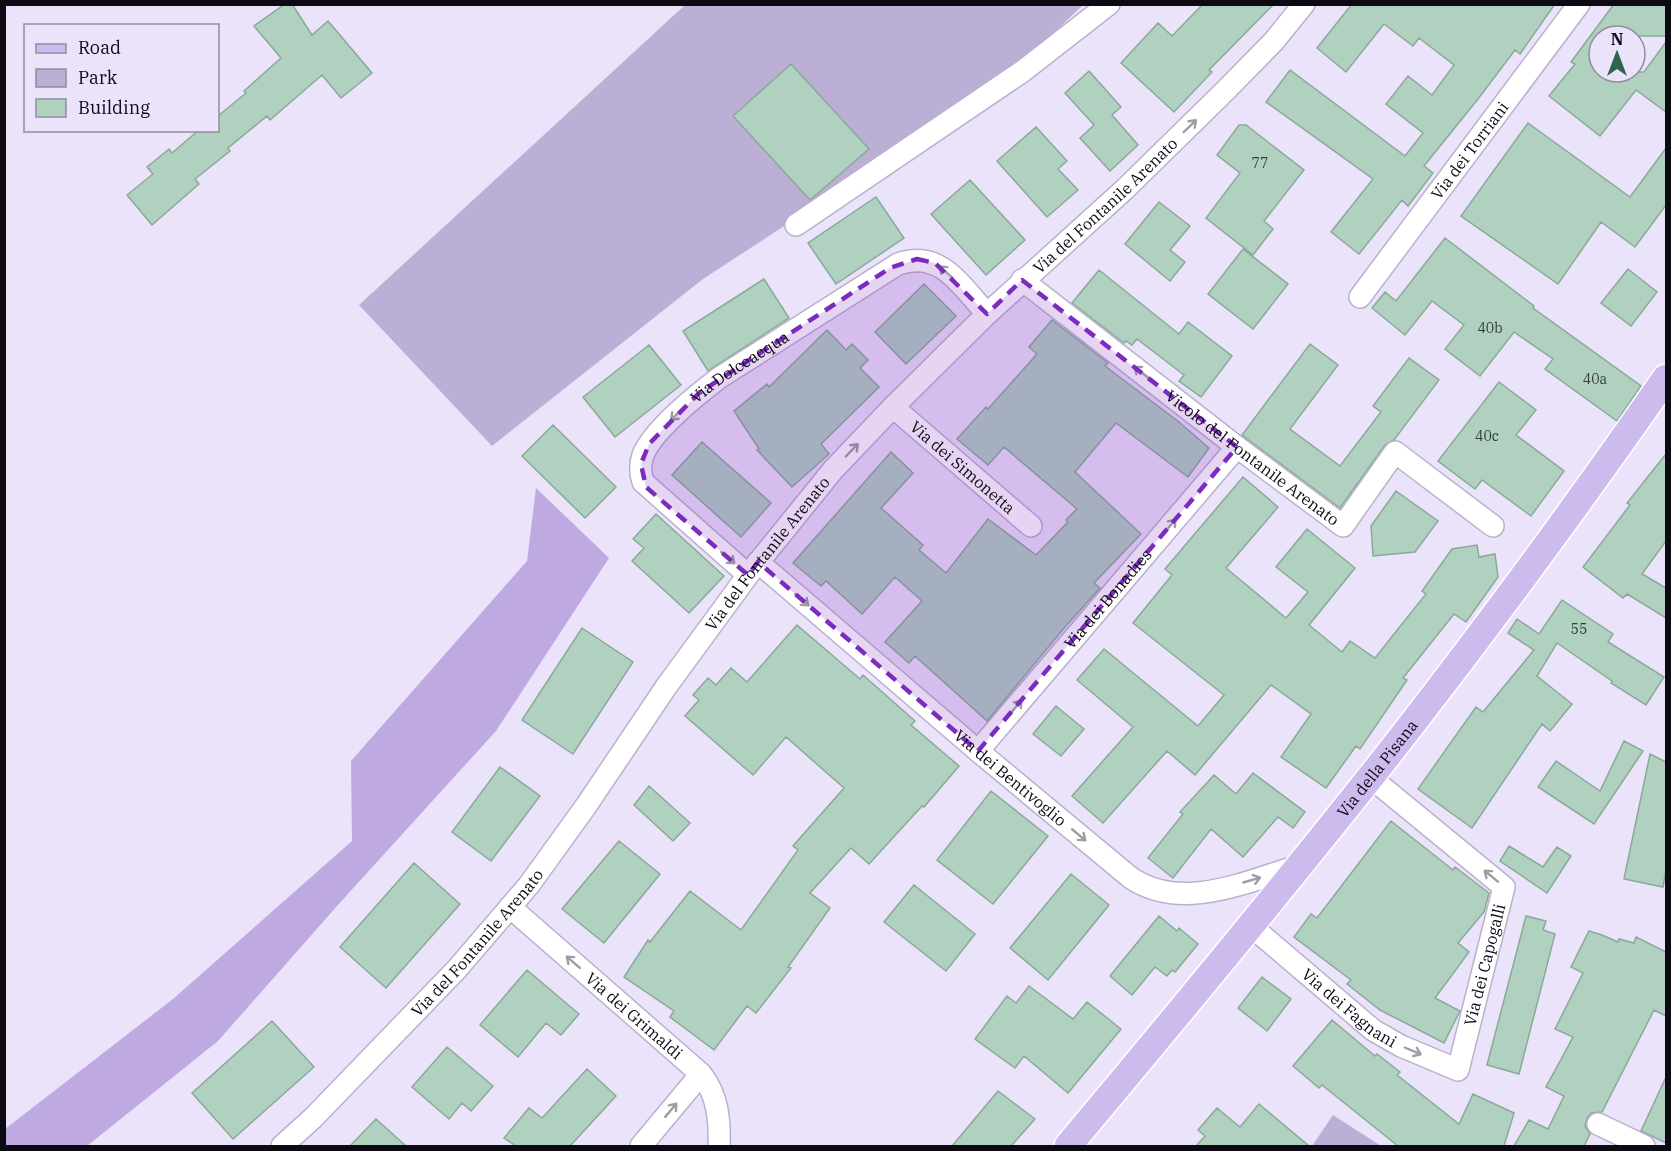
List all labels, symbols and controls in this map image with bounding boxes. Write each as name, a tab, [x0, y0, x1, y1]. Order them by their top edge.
legend	[24, 24, 219, 132]
north arrow	[1587, 24, 1647, 84]
text: N	[1611, 29, 1623, 49]
text: Road	[78, 36, 121, 59]
text: Park	[78, 66, 118, 89]
text: Building	[78, 96, 150, 119]
street label: Via dei Torriani	[1427, 98, 1513, 203]
one-way arrow	[1182, 118, 1197, 133]
street label: Via del Fontanile Arenato	[1029, 133, 1182, 278]
house number: 77	[1252, 154, 1268, 172]
one-way arrow	[939, 265, 954, 279]
house number: 40b	[1477, 319, 1503, 337]
street label: Via Dolceacqua	[686, 326, 793, 407]
one-way arrow	[1133, 366, 1149, 379]
house number: 40a	[1583, 370, 1608, 388]
street label: Vicolo del Fontanile Arenato	[1162, 385, 1343, 530]
one-way arrow	[670, 407, 685, 422]
street label: Via dei Simonetta	[906, 416, 1020, 518]
house number: 40c	[1475, 427, 1499, 445]
one-way arrow	[845, 442, 860, 457]
street label: Via del Fontanile Arenato	[701, 472, 834, 634]
one-way arrow	[1163, 518, 1176, 534]
street label: Via dei Bonadies	[1060, 545, 1156, 653]
one-way arrow	[720, 551, 735, 565]
one-way arrow	[794, 593, 809, 607]
house number: 55	[1571, 620, 1587, 638]
one-way arrow	[1009, 700, 1023, 715]
street label: Via della Pisana	[1332, 715, 1422, 821]
street label: Via dei Bentivoglio	[950, 725, 1071, 830]
one-way arrow	[1071, 828, 1086, 842]
street label: Via del Fontanile Arenato	[407, 865, 547, 1021]
one-way arrow	[1483, 870, 1499, 883]
one-way arrow	[1243, 874, 1262, 885]
street label: Via dei Capogalli	[1460, 902, 1509, 1028]
one-way arrow	[565, 955, 580, 969]
street label: Via dei Fagnani	[1298, 964, 1400, 1051]
street label: Via dei Grimaldi	[582, 968, 687, 1063]
one-way arrow	[1403, 1046, 1422, 1057]
one-way arrow	[664, 1103, 677, 1119]

